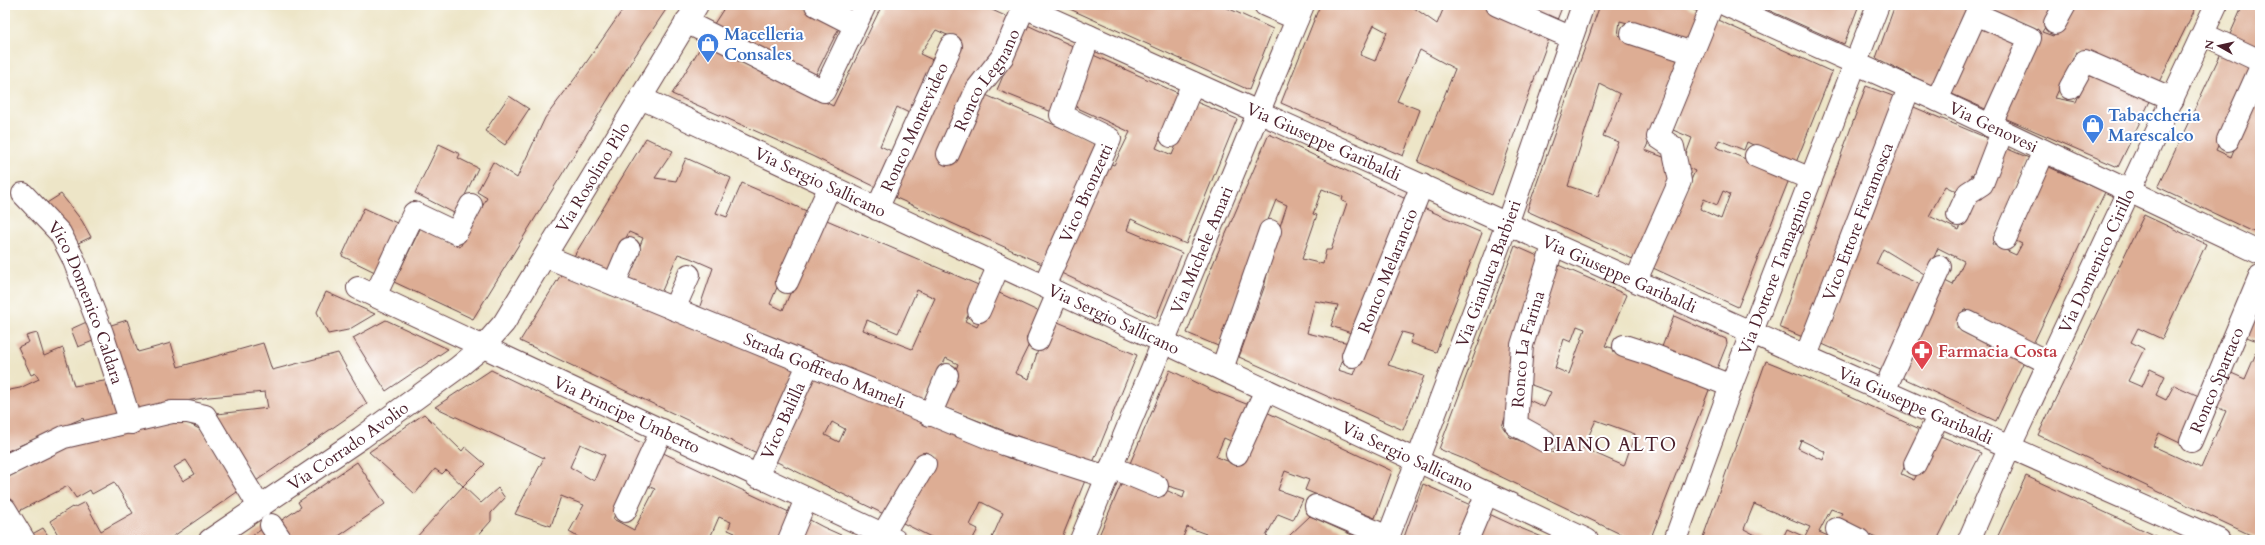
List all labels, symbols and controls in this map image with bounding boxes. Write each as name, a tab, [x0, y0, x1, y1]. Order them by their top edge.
place label: Macelleria Consales	[724, 23, 804, 66]
street label: Ronco Legnano	[949, 25, 1025, 135]
north arrow	[2199, 26, 2239, 66]
shop icon: Macelleria Consales	[695, 31, 721, 64]
text: N	[2202, 38, 2218, 50]
street label: Ronco Montevideo	[875, 59, 954, 196]
street label: Via Genovesi	[1945, 96, 2042, 158]
street label: Via Giuseppe Garibaldi	[1243, 97, 1405, 187]
place label: Tabaccheria Marescalco	[2108, 104, 2201, 147]
shop icon: Tabaccheria Marescalco	[2080, 112, 2106, 145]
street label: Via Rosolino Pilo	[550, 118, 635, 237]
street label: Vico Ettore Fieramosca	[1817, 139, 1899, 304]
street label: Vico Bronzetti	[1054, 140, 1119, 246]
street label: Via Sergio Sallicano	[750, 142, 890, 223]
street label: Via Michele Amari	[1165, 183, 1239, 318]
street label: Via Domenico Cirillo	[2053, 185, 2141, 337]
street label: Via Dottore Tamagnino	[1733, 186, 1818, 358]
street label: Via Gianluca Barbieri	[1450, 197, 1527, 351]
street label: Ronco Melarancio	[1352, 205, 1423, 337]
street label: Vico Domenico Caldara	[42, 216, 129, 388]
street label: Via Giuseppe Garibaldi	[1538, 230, 1701, 319]
street label: Via Sergio Sallicano	[1044, 279, 1183, 360]
street label: Ronco La Farina	[1506, 287, 1551, 409]
street label: Ronco Spartaco	[2185, 324, 2249, 437]
street label: Strada Goffredo Mameli	[740, 328, 909, 414]
pharmacy icon: Farmacia Costa	[1909, 338, 1935, 371]
place label: Farmacia Costa	[1938, 340, 2058, 363]
street label: Via Giuseppe Garibaldi	[1834, 361, 1997, 450]
street label: Via Principe Umberto	[549, 370, 704, 459]
street label: Vico Balilla	[756, 378, 811, 463]
street label: Via Corrado Avolio	[283, 396, 413, 496]
street label: Via Sergio Sallicano	[1338, 416, 1477, 497]
district label: PIANO ALTO	[1543, 432, 1677, 458]

